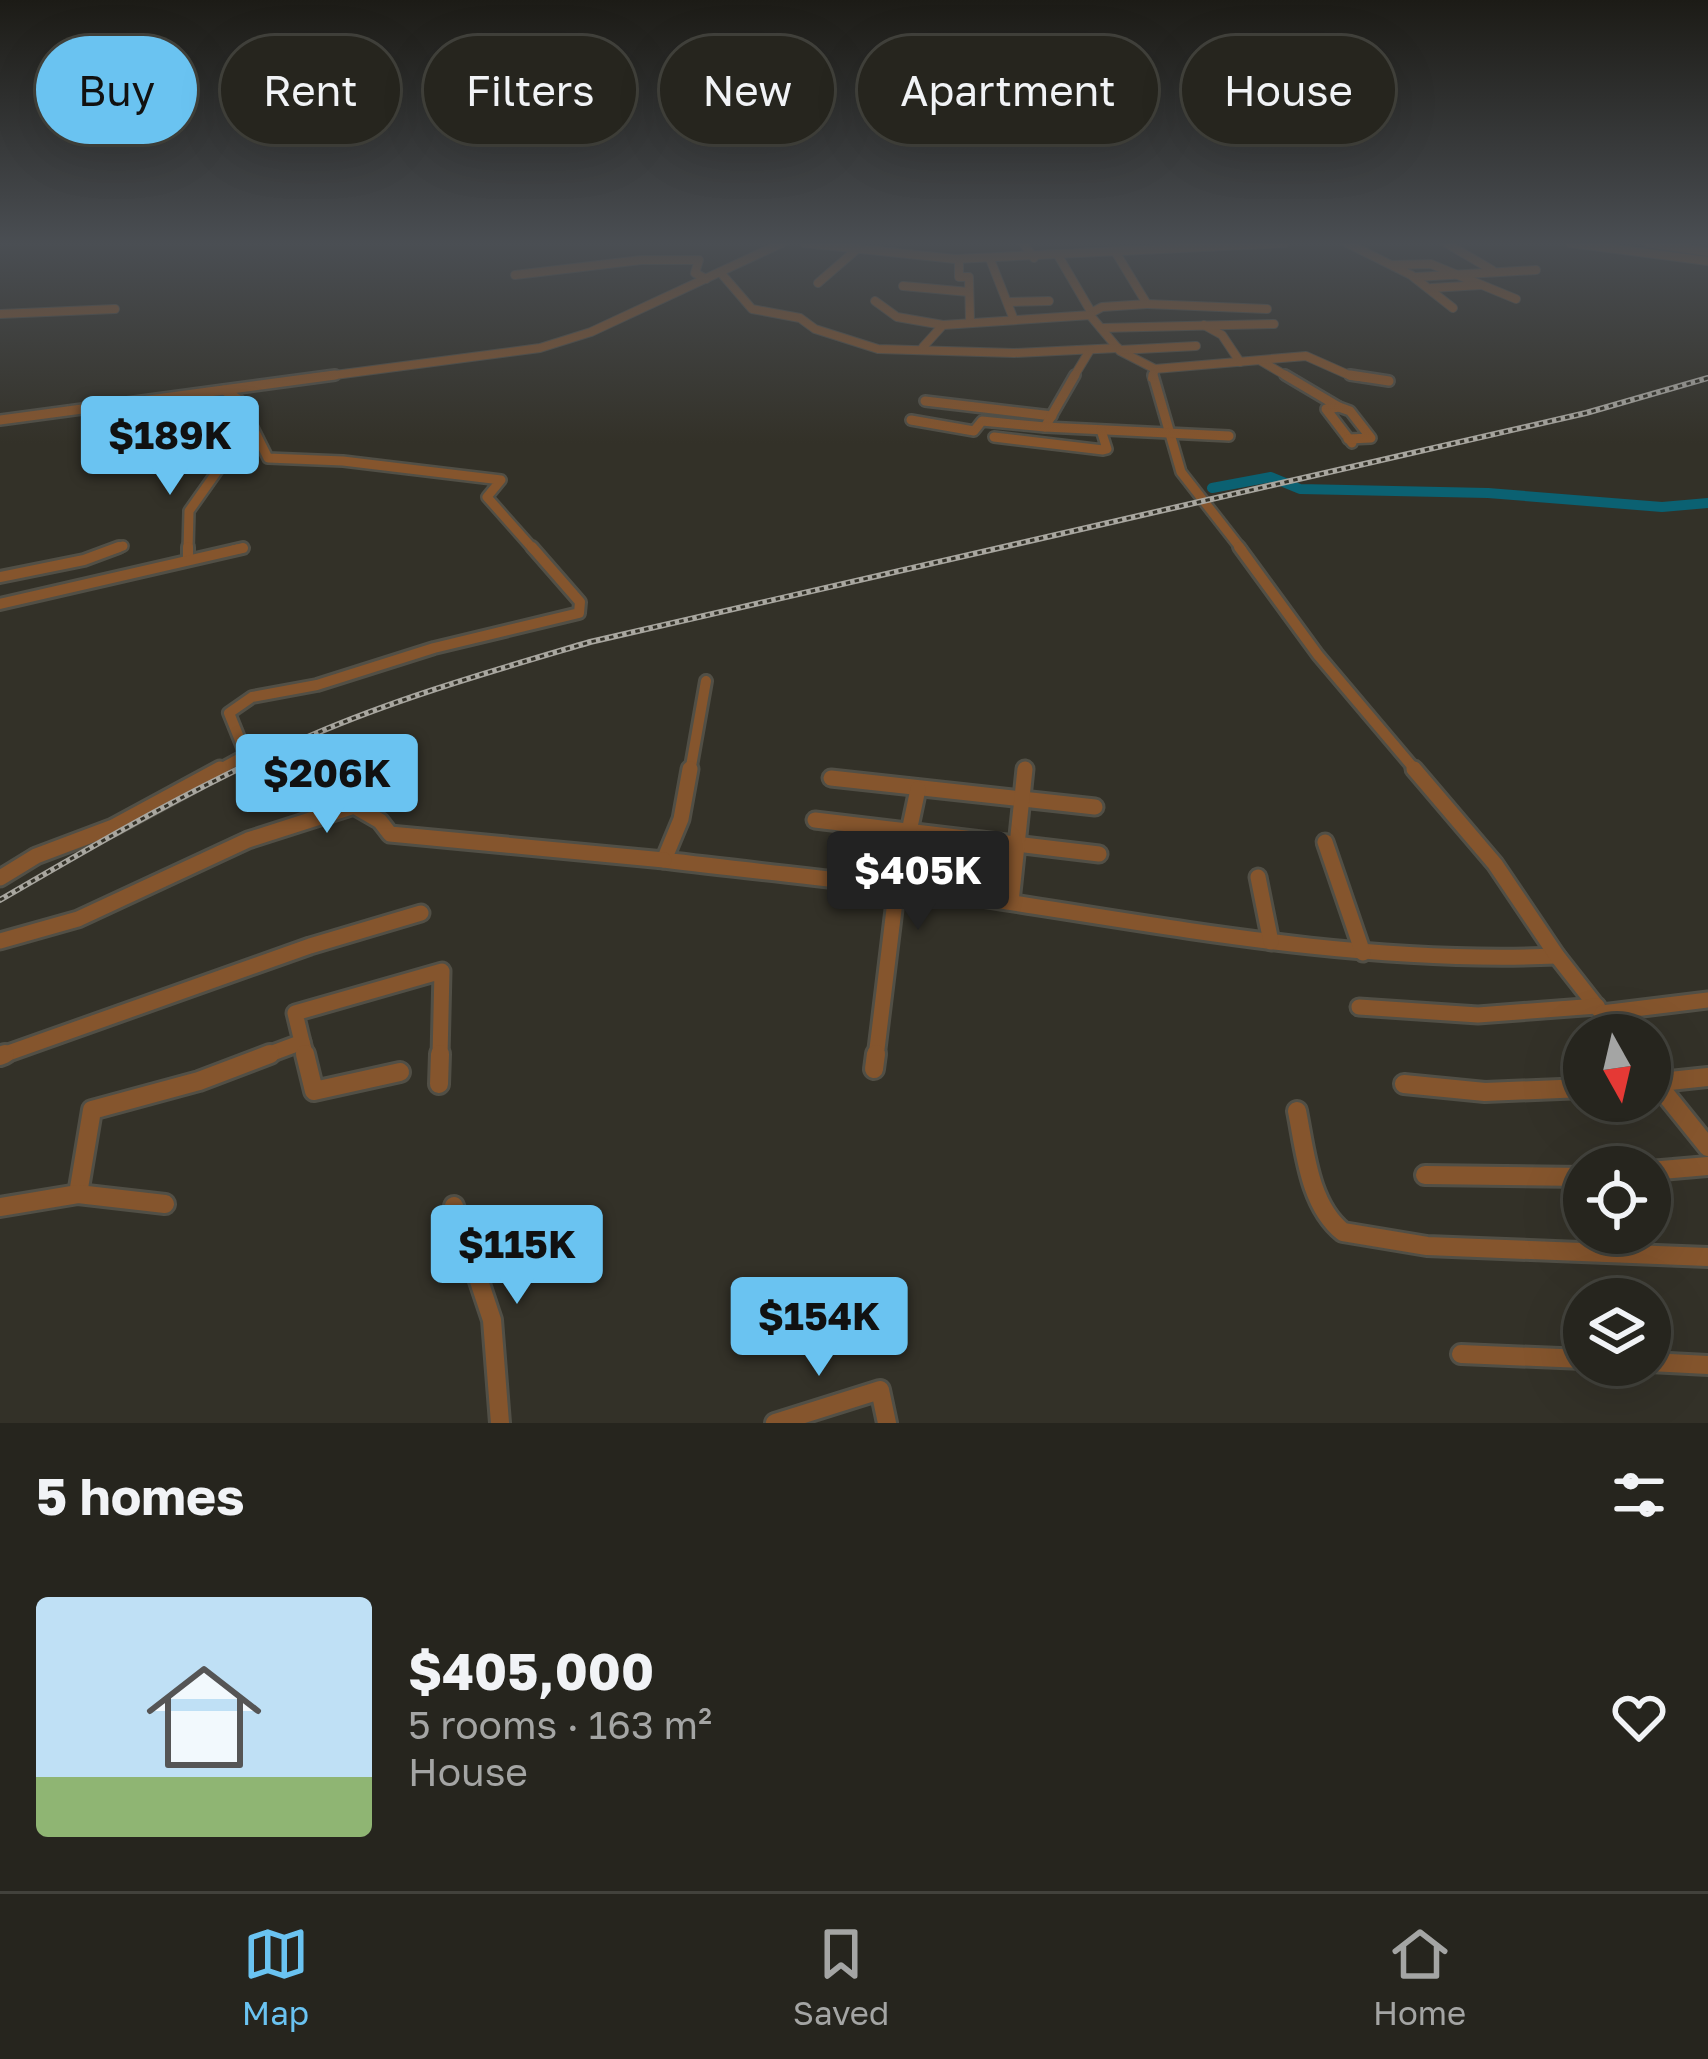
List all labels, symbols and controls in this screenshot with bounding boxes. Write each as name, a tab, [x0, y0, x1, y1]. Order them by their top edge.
chip: Buy	[36, 36, 197, 144]
chip: Rent	[221, 36, 400, 144]
chip: Filters	[424, 36, 636, 144]
chip: New	[660, 36, 834, 144]
chip: Apartment	[858, 36, 1158, 144]
chip: House	[1182, 36, 1395, 144]
pin: $189K	[86, 396, 254, 498]
text: $189K	[108, 411, 232, 458]
pin: $206K	[243, 734, 411, 836]
text: $206K	[263, 749, 391, 796]
pin: $405K	[834, 831, 1002, 933]
text: $405K	[854, 846, 982, 893]
north arrow	[1563, 1014, 1671, 1122]
map controls	[1563, 1014, 1671, 1386]
button: locate	[1563, 1146, 1671, 1254]
pin: $115K	[433, 1205, 601, 1307]
text: $115K	[458, 1220, 576, 1267]
pin: $154K	[735, 1277, 903, 1379]
button: layers	[1563, 1278, 1671, 1386]
text: $154K	[758, 1292, 880, 1339]
icon: filters	[1606, 1462, 1672, 1528]
text: 5 homes	[36, 1465, 245, 1526]
text: $405,000	[408, 1640, 654, 1701]
icon: home	[132, 1645, 276, 1789]
icon: heart	[1606, 1684, 1672, 1750]
text: 5 rooms · 163 m²	[408, 1701, 712, 1748]
text: House	[408, 1748, 528, 1795]
tab: Map	[242, 1921, 309, 2032]
tab: Saved	[793, 1921, 889, 2032]
tab: Home	[1373, 1921, 1466, 2032]

